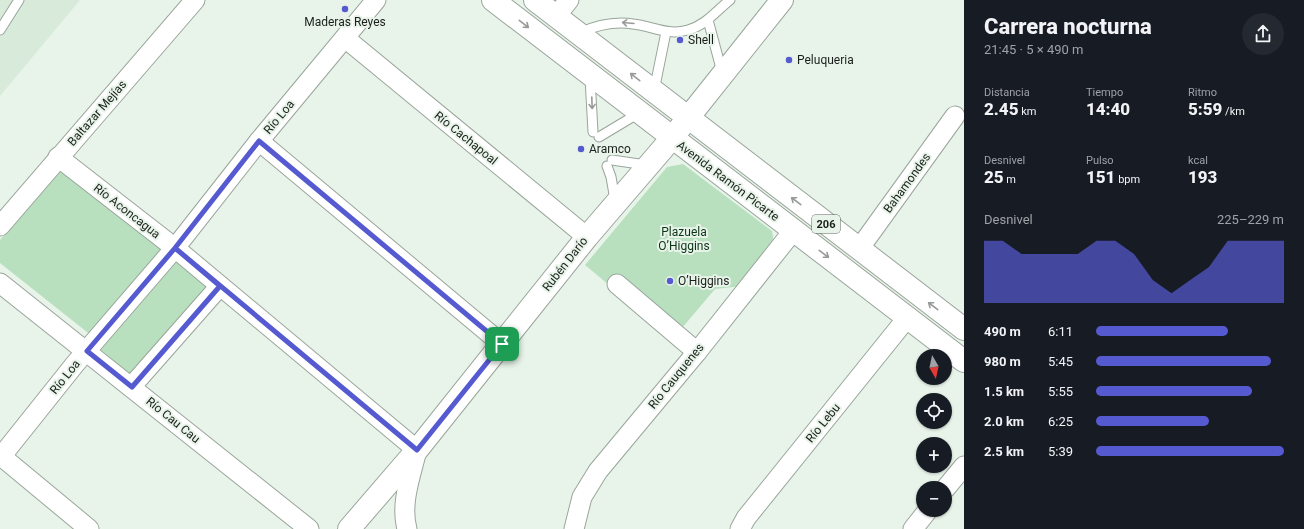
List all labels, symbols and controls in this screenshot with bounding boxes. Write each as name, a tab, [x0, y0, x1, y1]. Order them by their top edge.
marker: Maderas Reyes	[340, 4, 350, 14]
button: share	[1242, 13, 1284, 55]
text: Carrera nocturna	[984, 14, 1152, 39]
place label: Maderas Reyes	[304, 15, 386, 29]
one-way arrow	[518, 20, 529, 28]
one-way arrow	[622, 20, 635, 27]
place label: Shell	[688, 33, 714, 47]
marker: Shell	[675, 35, 685, 45]
text: 21:45 · 5 × 490 m	[984, 42, 1083, 57]
place label: Peluqueria	[797, 53, 854, 67]
marker: Peluqueria	[784, 55, 794, 65]
one-way arrow	[629, 73, 640, 82]
street label: Baltazar Mejías	[65, 77, 129, 149]
text: Distancia	[984, 86, 1030, 99]
text: Tiempo	[1086, 86, 1123, 99]
text: Ritmo	[1188, 86, 1217, 99]
one-way arrow	[588, 96, 595, 109]
street label: Río Loa	[261, 97, 297, 137]
text: 2.45	[984, 99, 1018, 119]
text: 14:40	[1086, 99, 1130, 119]
text: 5:59	[1188, 99, 1222, 119]
text: km	[1018, 105, 1036, 118]
text: /km	[1222, 105, 1245, 118]
street label: Río Cachapoal	[432, 108, 500, 168]
street label: Avenida Ramón Picarte	[674, 138, 782, 224]
place label: Aramco	[589, 142, 631, 156]
marker: Aramco	[576, 144, 586, 154]
street label: Bahamondes	[881, 150, 933, 216]
text: Desnivel	[984, 154, 1025, 167]
text: Pulso	[1086, 154, 1114, 167]
text: kcal	[1188, 154, 1208, 167]
text: 25	[984, 167, 1004, 187]
text: 151	[1086, 167, 1115, 187]
text: 193	[1188, 167, 1217, 187]
text: m	[1004, 173, 1016, 186]
text: bpm	[1115, 173, 1140, 186]
street label: Río Aconcagua	[91, 181, 163, 241]
one-way arrow	[791, 197, 802, 206]
text: Desnivel	[984, 212, 1033, 227]
text: 225–229 m	[1217, 212, 1284, 227]
road number: 206	[812, 215, 840, 233]
park label: Plazuela O’Higgins	[658, 225, 710, 253]
street label: Rubén Darío	[539, 234, 591, 294]
one-way arrow	[818, 250, 829, 258]
place label: O’Higgins	[678, 274, 729, 288]
marker: O’Higgins	[665, 276, 675, 286]
one-way arrow	[928, 301, 939, 310]
text: 490 m	[984, 324, 1021, 339]
text: 6:11	[1048, 324, 1073, 339]
pin	[485, 327, 519, 361]
icon: arrive	[491, 333, 513, 355]
street label: Río Cauquenes	[645, 340, 707, 412]
north arrow	[916, 349, 952, 385]
map controls	[916, 349, 952, 517]
text: 980 m	[984, 354, 1021, 369]
text: 5:45	[1048, 354, 1073, 369]
street label: Río Loa	[47, 357, 83, 397]
text: 1.5 km	[984, 384, 1024, 399]
text: 5:55	[1048, 384, 1073, 399]
button: locate	[916, 393, 952, 429]
street label: Río Cau Cau	[143, 394, 203, 446]
street label: Río Lebu	[803, 401, 843, 445]
text: 2.0 km	[984, 414, 1024, 429]
text: 6:25	[1048, 414, 1073, 429]
button: +	[916, 437, 952, 473]
text: 2.5 km	[984, 444, 1024, 459]
text: 5:39	[1048, 444, 1073, 459]
button: −	[916, 481, 952, 517]

